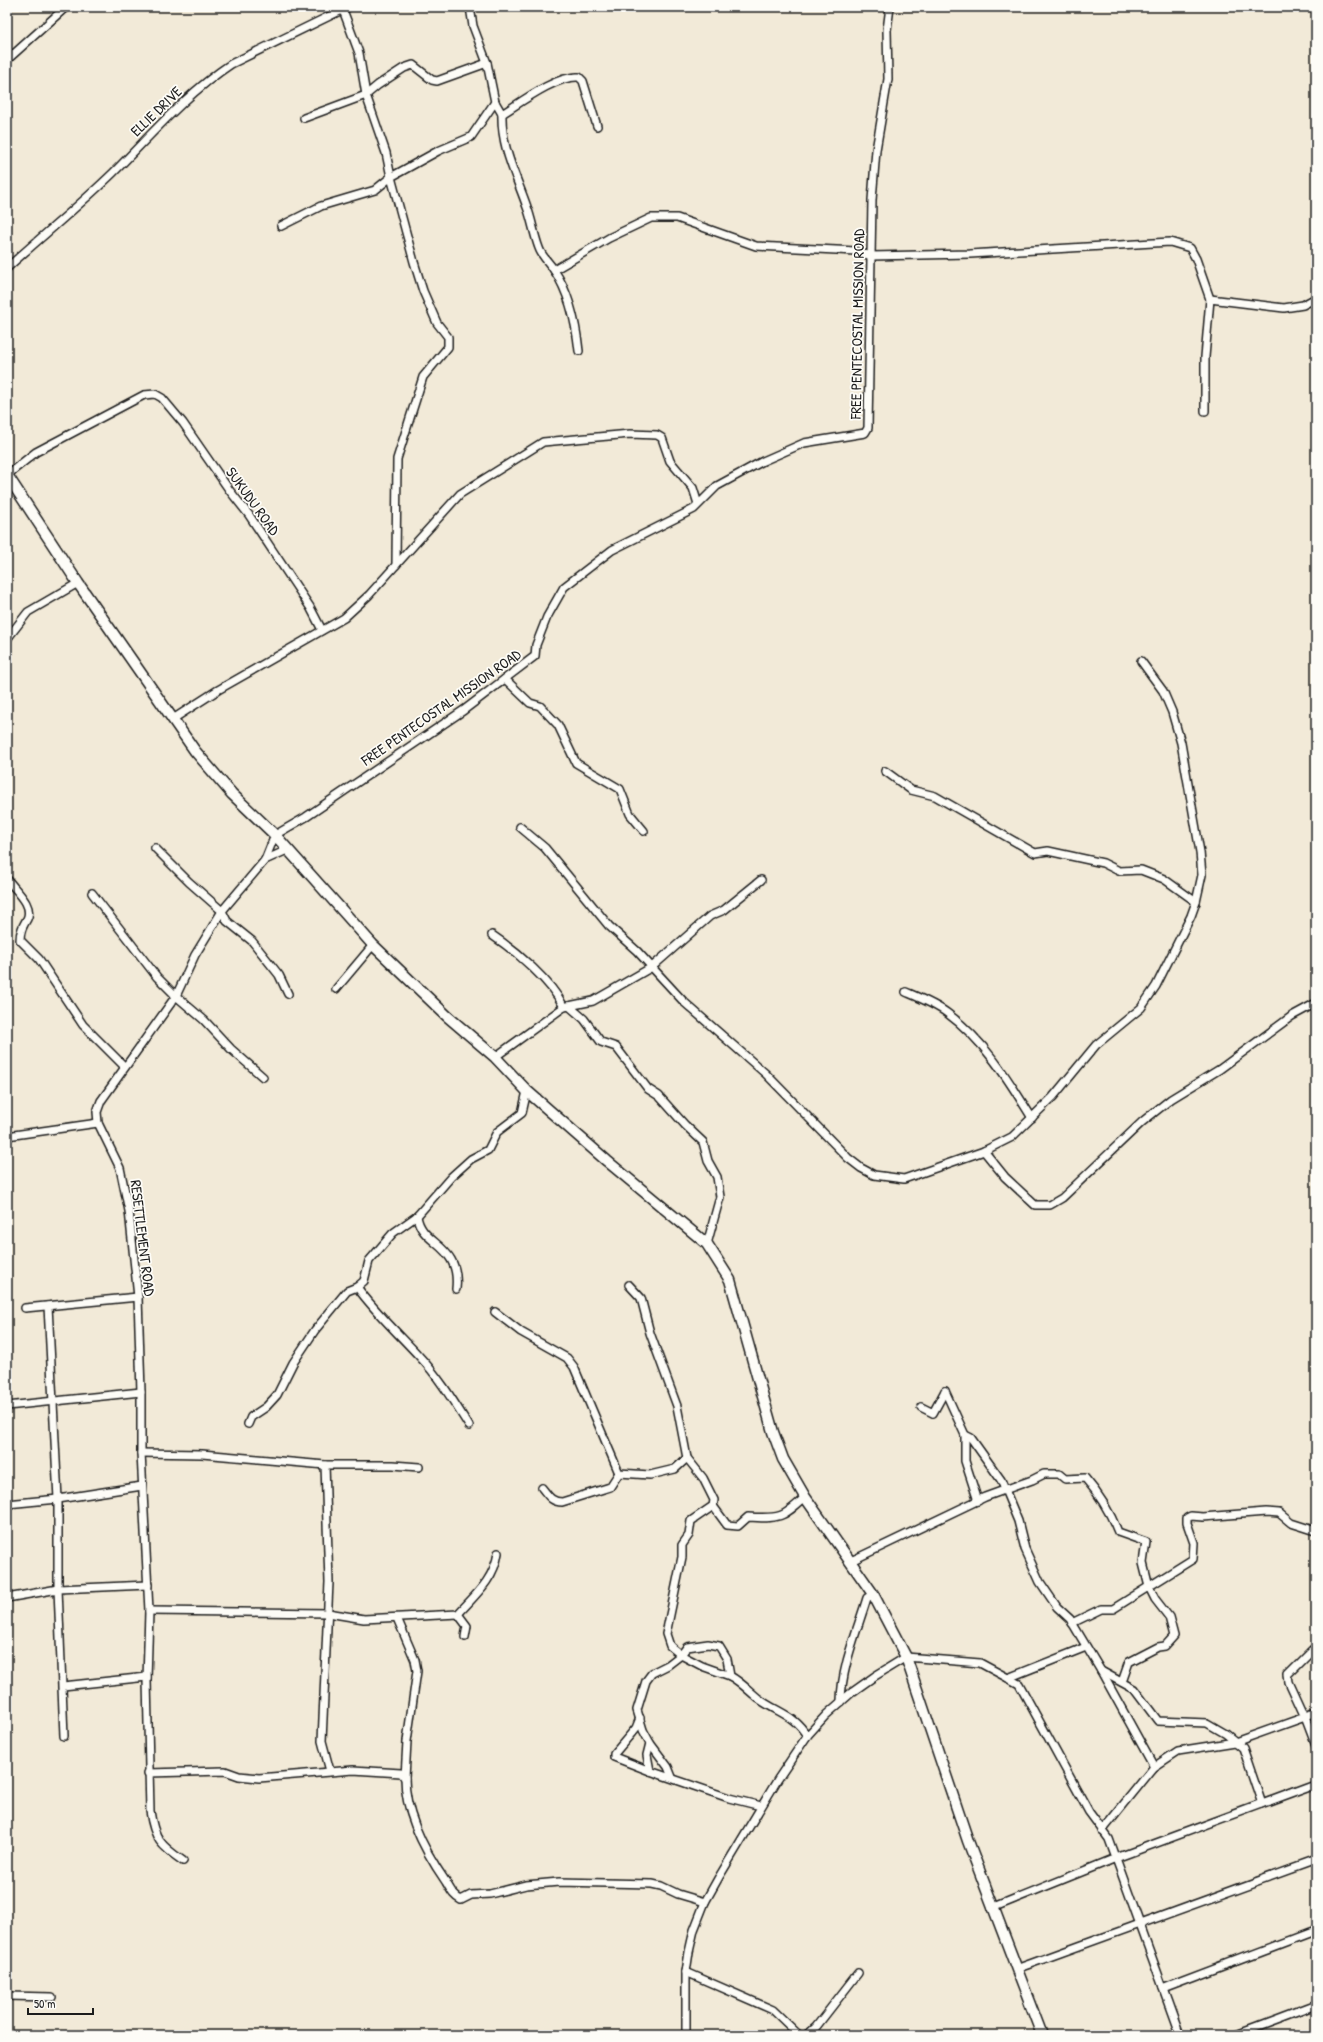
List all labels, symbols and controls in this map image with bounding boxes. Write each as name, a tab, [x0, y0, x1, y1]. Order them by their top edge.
street label: ELLIE DRIVE	[126, 81, 187, 141]
street label: FREE PENTECOSTAL MISSION ROAD	[845, 228, 869, 420]
street label: SUKUDU ROAD	[221, 463, 285, 540]
street label: FREE PENTECOSTAL MISSION ROAD	[356, 643, 526, 771]
street label: RESETTLEMENT ROAD	[125, 1179, 161, 1298]
scale bar	[28, 1990, 93, 2016]
text: 50 m	[34, 1995, 55, 2012]

